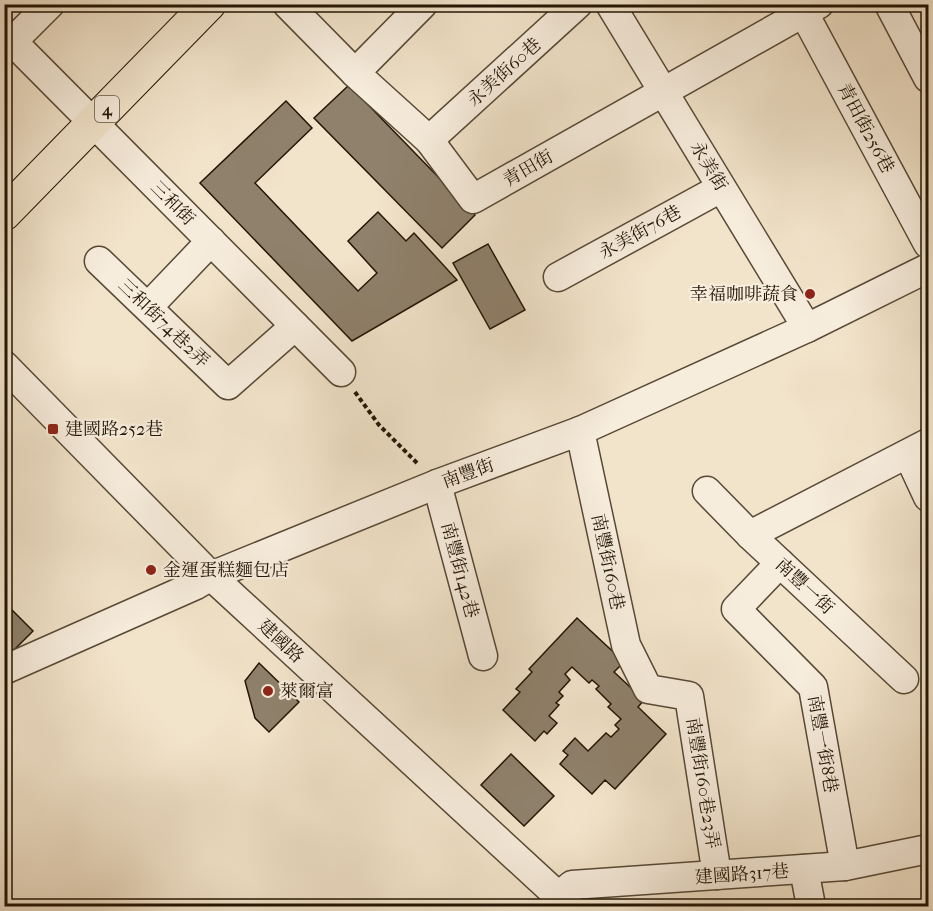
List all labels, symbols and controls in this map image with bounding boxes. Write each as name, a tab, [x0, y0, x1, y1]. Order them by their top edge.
street label: 永美街60巷	[463, 34, 545, 111]
street label: 青田街256巷	[833, 80, 898, 177]
road number: 4	[95, 96, 119, 122]
street label: 永美街	[686, 138, 731, 195]
street label: 青田街	[500, 146, 557, 191]
street label: 三和街	[146, 177, 199, 230]
street label: 永美街76巷	[596, 201, 685, 264]
street label: 三和街74巷2弄	[114, 275, 213, 372]
place label: 幸福咖啡蔬食	[690, 284, 798, 305]
marker: 幸福咖啡蔬食	[803, 287, 817, 301]
place label: 建國路252巷	[65, 419, 163, 440]
marker: 建國路252巷	[46, 422, 60, 436]
street label: 南豐街	[439, 454, 497, 493]
street label: 南豐街160巷	[587, 512, 628, 612]
street label: 南豐街142巷	[437, 520, 482, 620]
street label: 南豐一街	[771, 554, 838, 619]
place label: 金運蛋糕麵包店	[163, 560, 289, 581]
marker: 金運蛋糕麵包店	[144, 563, 158, 577]
street label: 建國路	[254, 615, 308, 667]
place label: 萊爾富	[280, 681, 334, 702]
marker: 萊爾富	[261, 684, 275, 698]
street label: 南豐一街8巷	[804, 693, 841, 795]
street label: 南豐街160巷23弄	[682, 716, 723, 850]
street label: 建國路317巷	[694, 861, 790, 888]

